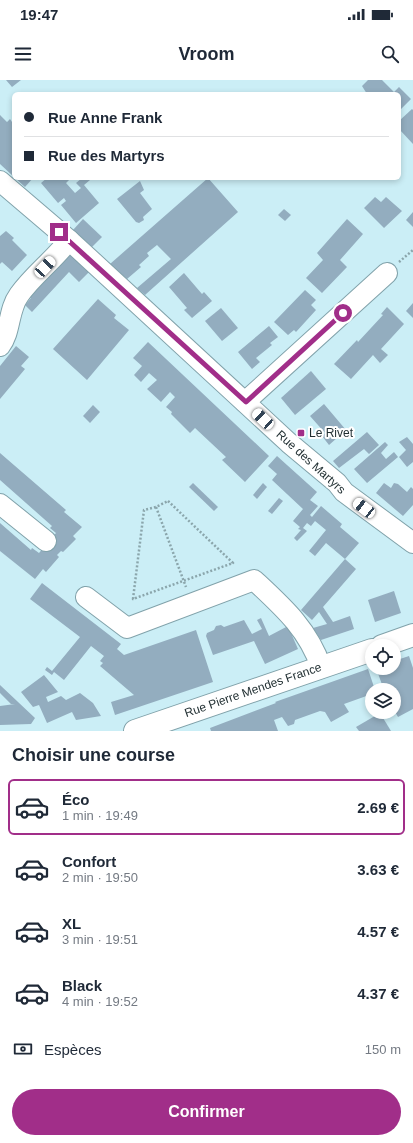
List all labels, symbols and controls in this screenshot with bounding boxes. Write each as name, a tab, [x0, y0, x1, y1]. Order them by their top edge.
text: 19:47	[20, 6, 58, 23]
icon: menu	[12, 43, 34, 65]
icon: search	[379, 43, 401, 65]
text: Vroom	[178, 44, 235, 64]
text: Rue Anne Frank	[48, 109, 162, 126]
text: Rue des Martyrs	[48, 147, 165, 164]
route end	[50, 223, 68, 241]
car	[32, 254, 58, 280]
route start	[334, 304, 352, 322]
car	[250, 406, 276, 432]
place label: Le Rivet	[309, 426, 354, 440]
street label: Rue des Martyrs	[274, 427, 348, 497]
marker: Le Rivet	[296, 428, 306, 438]
car	[351, 496, 377, 520]
map controls	[365, 639, 401, 719]
button: locate	[365, 639, 401, 675]
street label: Rue Pierre Mendes France	[183, 660, 324, 720]
button: layers	[365, 683, 401, 719]
text: Choisir une course	[12, 745, 175, 765]
icon: car	[14, 789, 50, 825]
text: Éco	[62, 791, 90, 808]
text: 2.69 €	[357, 799, 399, 816]
text: 1 min · 19:49	[62, 808, 138, 823]
icon: car	[14, 851, 50, 887]
text: Confort	[62, 853, 116, 870]
text: 3.63 €	[357, 861, 399, 878]
text: 2 min · 19:50	[62, 870, 138, 885]
icon: car	[14, 913, 50, 949]
text: XL	[62, 915, 81, 932]
text: 4.57 €	[357, 923, 399, 940]
text: 3 min · 19:51	[62, 932, 138, 947]
icon: car	[14, 975, 50, 1011]
text: Black	[62, 977, 102, 994]
text: 4.37 €	[357, 985, 399, 1002]
text: 4 min · 19:52	[62, 994, 138, 1009]
icon: cash	[12, 1038, 34, 1060]
text: Espèces	[44, 1041, 102, 1058]
text: 150 m	[365, 1042, 401, 1057]
button: Confirmer	[12, 1089, 401, 1135]

